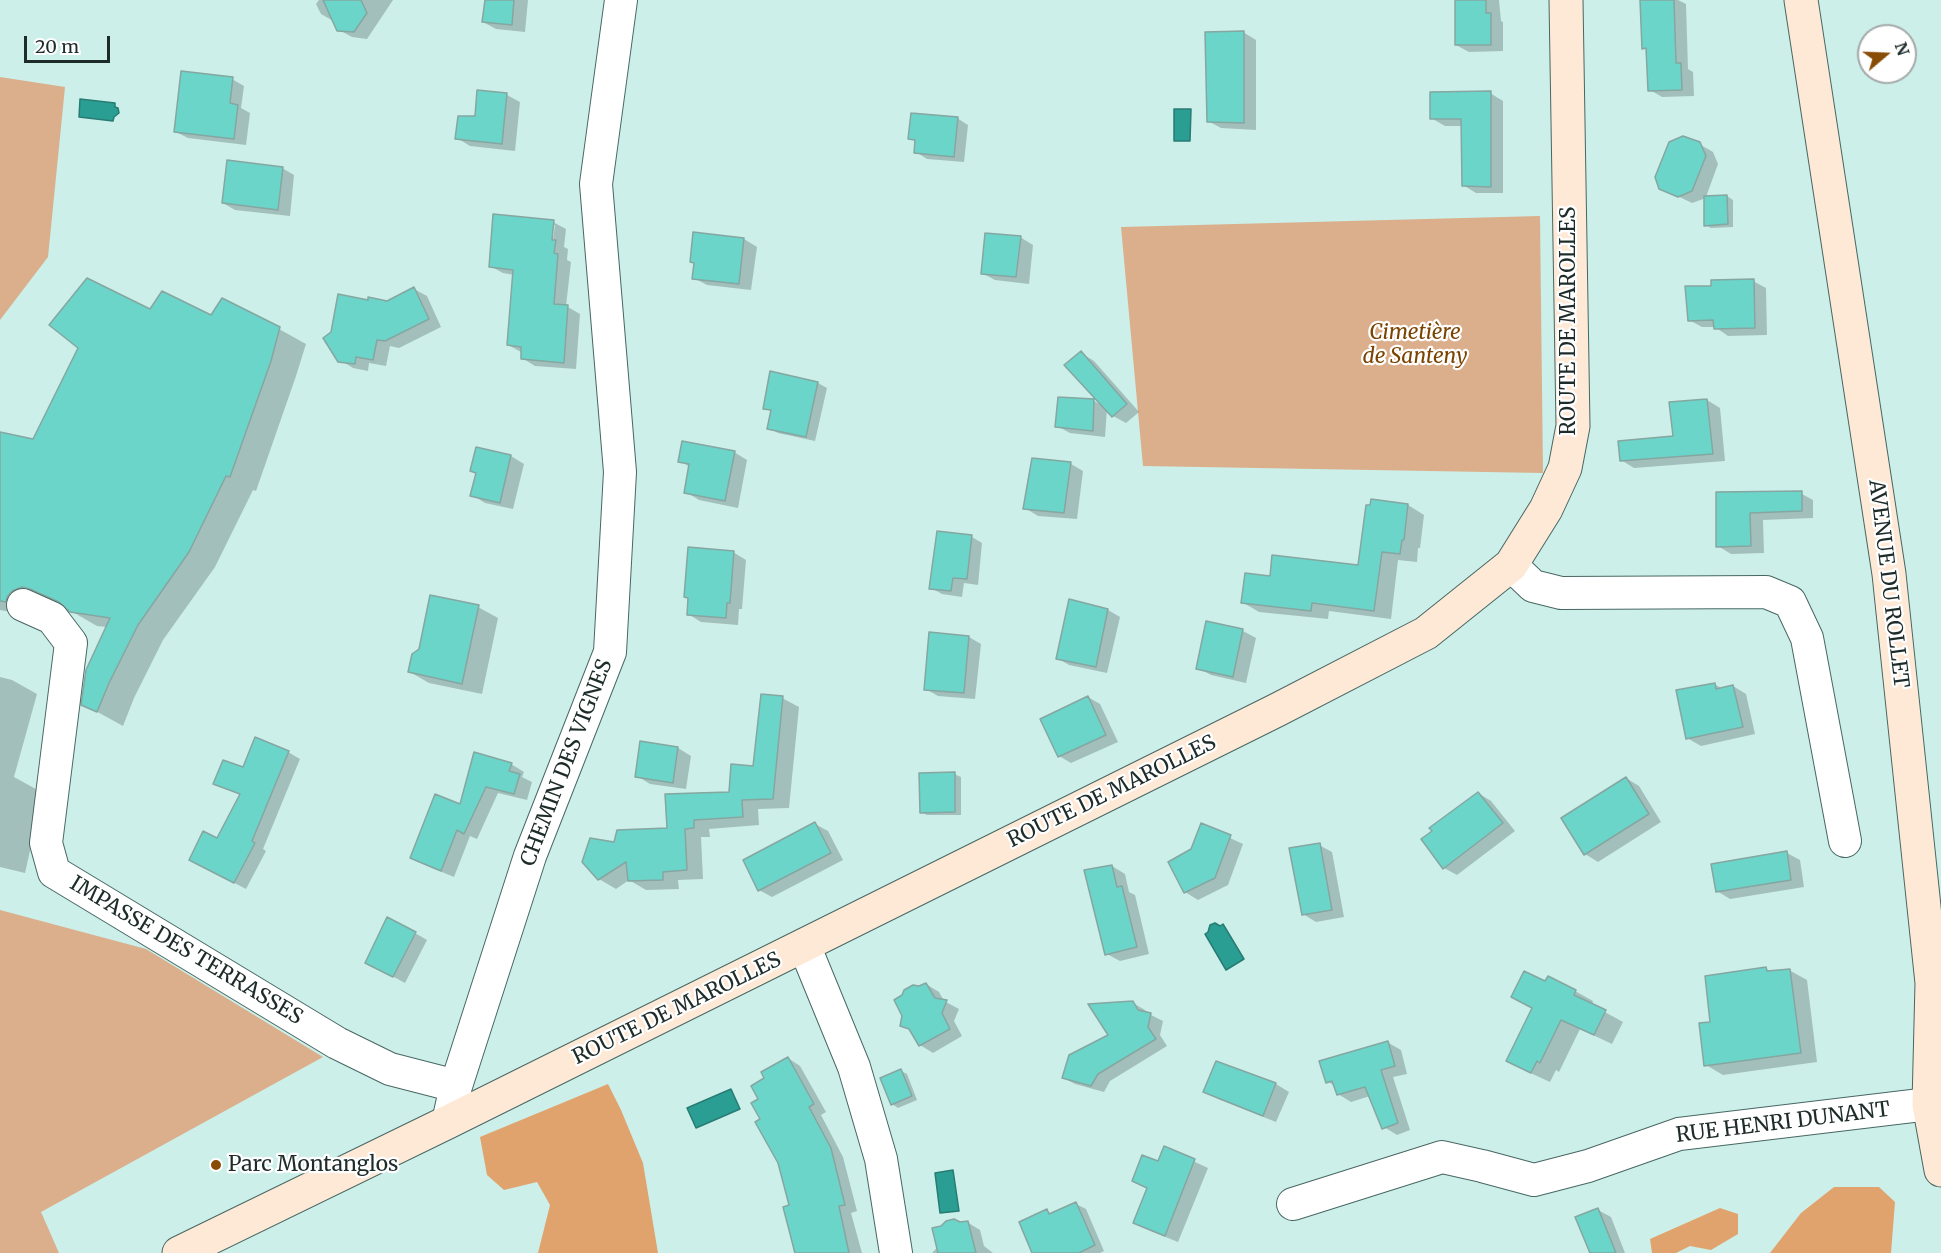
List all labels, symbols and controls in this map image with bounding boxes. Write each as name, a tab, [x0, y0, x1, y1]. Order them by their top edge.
scale bar	[27, 24, 112, 62]
north arrow	[1857, 24, 1917, 84]
text: 20 m	[35, 35, 79, 58]
text: N	[1891, 40, 1914, 58]
street label: ROUTE DE MAROLLES	[1556, 206, 1582, 436]
park label: Cimetière de Santeny	[1363, 320, 1467, 370]
street label: AVENUE DU ROLLET	[1863, 478, 1913, 690]
street label: CHEMIN DES VIGNES	[516, 656, 618, 870]
street label: ROUTE DE MAROLLES	[1004, 730, 1220, 854]
street label: IMPASSE DES TERRASSES	[65, 871, 307, 1031]
street label: ROUTE DE MAROLLES	[569, 947, 785, 1071]
street label: RUE HENRI DUNANT	[1674, 1097, 1892, 1149]
place label: Parc Montanglos	[228, 1152, 398, 1178]
marker: Parc Montanglos	[209, 1158, 223, 1172]

